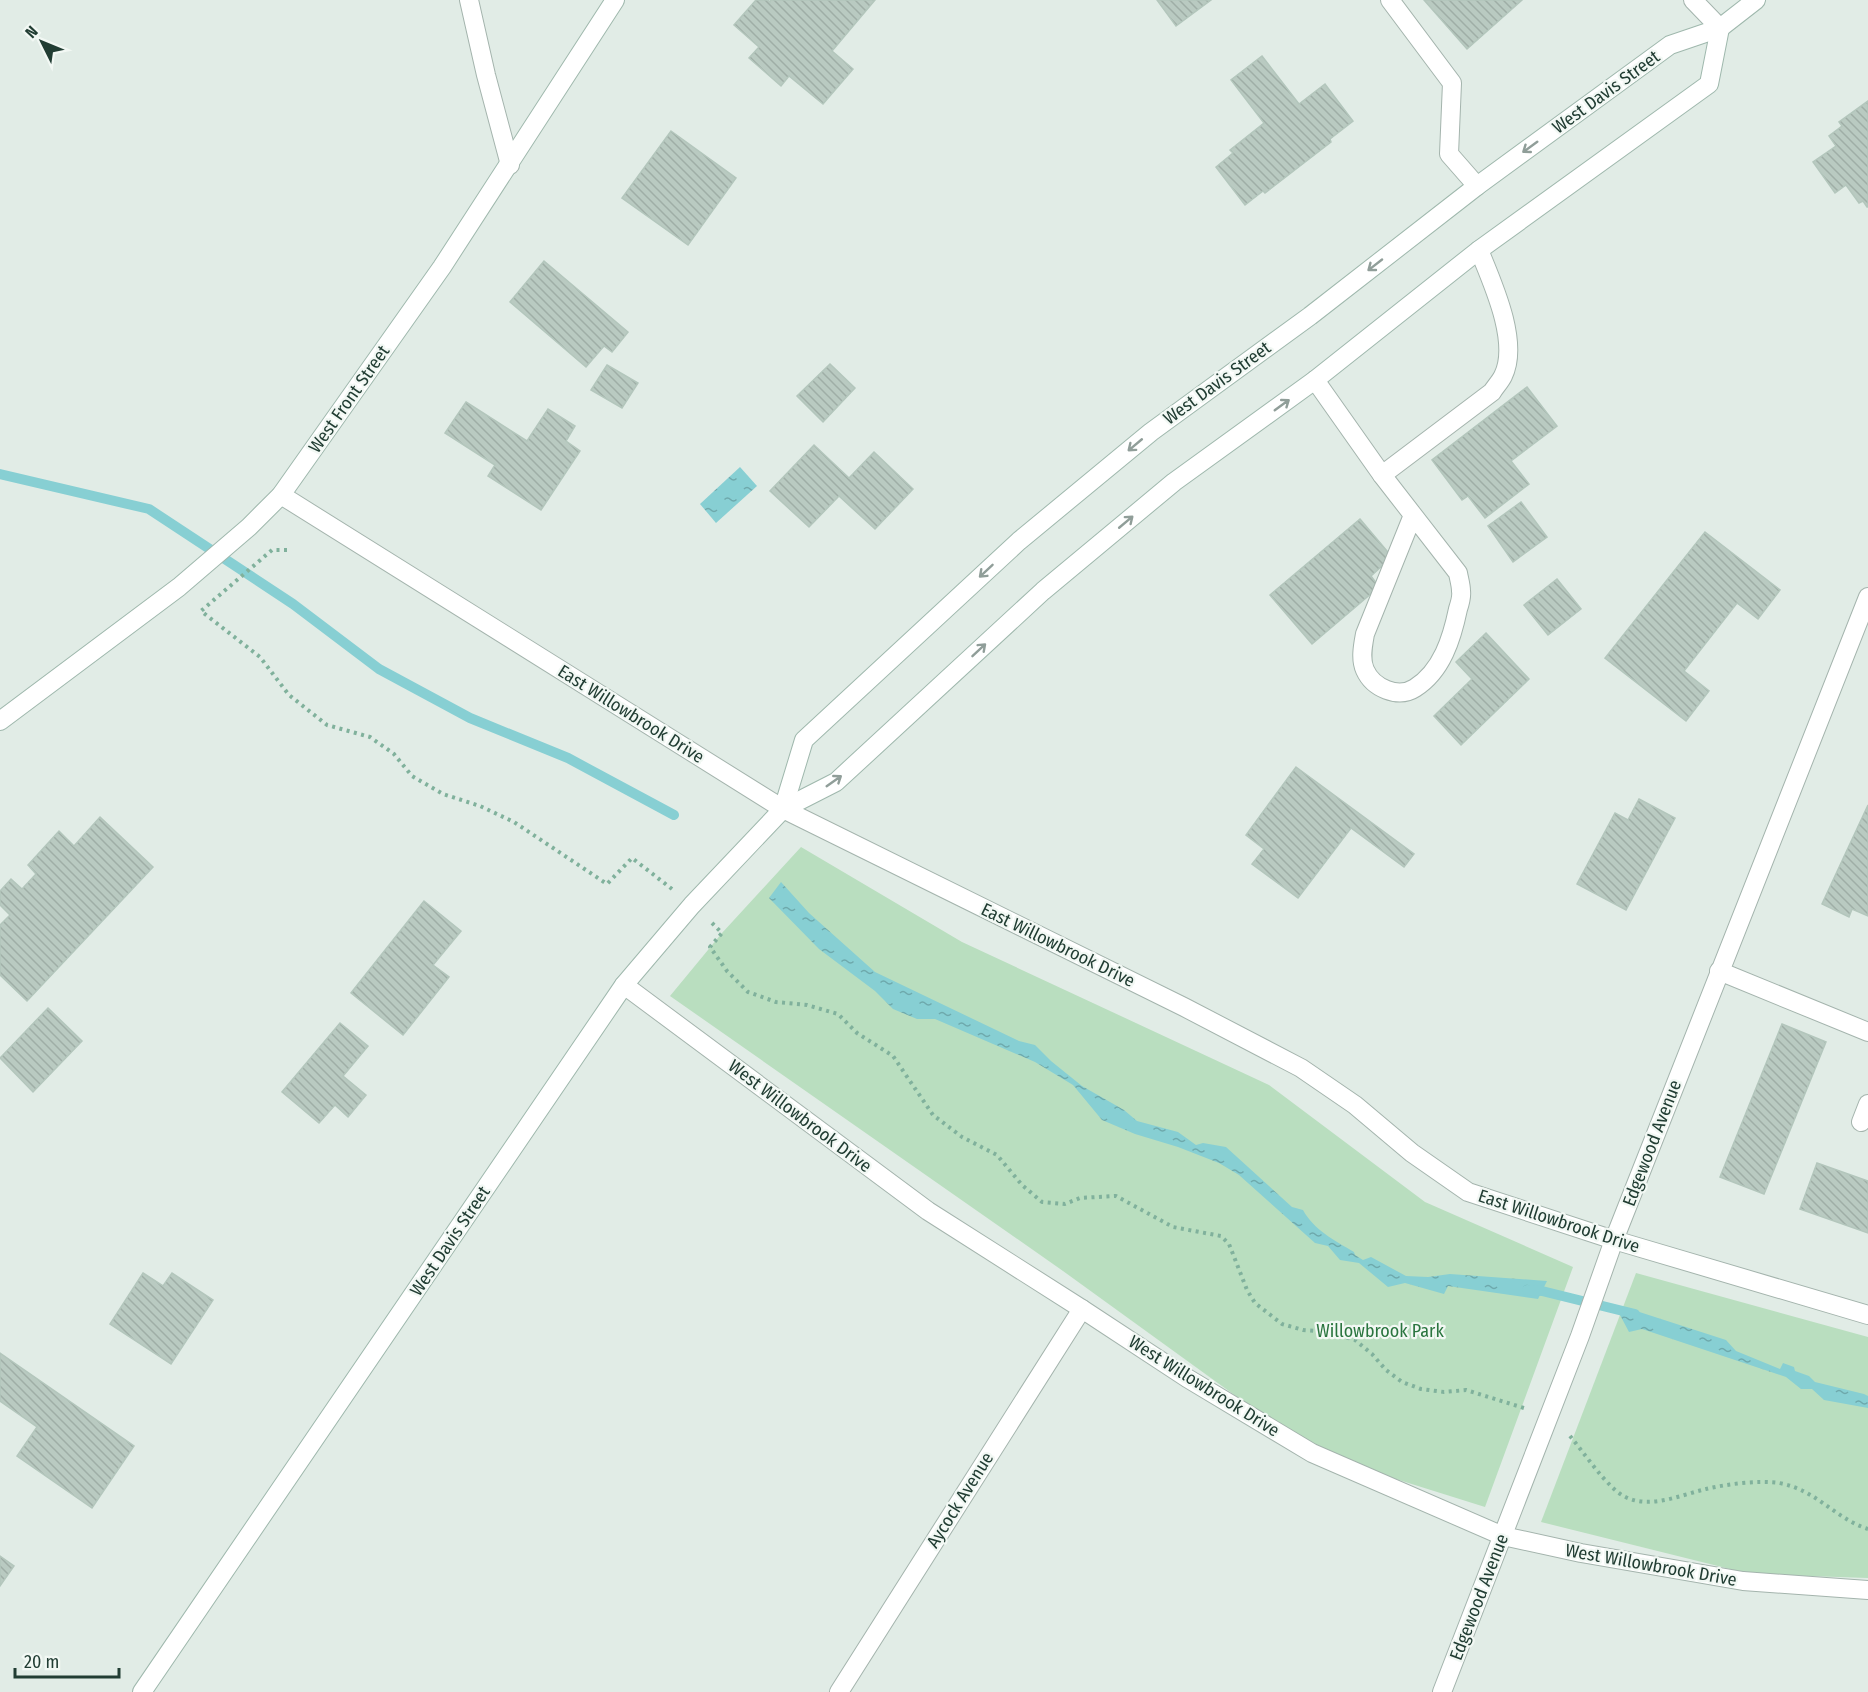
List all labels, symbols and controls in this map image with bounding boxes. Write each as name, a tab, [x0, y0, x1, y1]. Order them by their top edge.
north arrow	[12, 12, 72, 72]
text: N	[21, 22, 42, 42]
street label: West Davis Street	[1548, 46, 1664, 138]
one-way arrow	[1522, 141, 1538, 153]
one-way arrow	[1367, 259, 1383, 272]
street label: West Davis Street	[1159, 337, 1275, 429]
street label: West Front Street	[304, 341, 394, 457]
one-way arrow	[1273, 398, 1289, 411]
one-way arrow	[1128, 438, 1143, 452]
one-way arrow	[1118, 515, 1133, 529]
one-way arrow	[979, 564, 994, 579]
one-way arrow	[971, 643, 986, 657]
street label: East Willowbrook Drive	[554, 660, 708, 768]
one-way arrow	[826, 775, 842, 787]
street label: East Willowbrook Drive	[977, 898, 1139, 992]
street label: West Willowbrook Drive	[724, 1055, 876, 1177]
street label: Edgewood Avenue	[1618, 1077, 1686, 1209]
street label: West Davis Street	[405, 1182, 495, 1300]
street label: East Willowbrook Drive	[1476, 1185, 1643, 1258]
park label: Willowbrook Park	[1316, 1320, 1444, 1342]
street label: West Willowbrook Drive	[1125, 1331, 1284, 1441]
street label: Aycock Avenue	[922, 1448, 998, 1552]
street label: Edgewood Avenue	[1445, 1531, 1513, 1663]
street label: West Willowbrook Drive	[1564, 1539, 1739, 1591]
scale bar	[15, 1641, 118, 1679]
text: 20 m	[24, 1651, 59, 1673]

